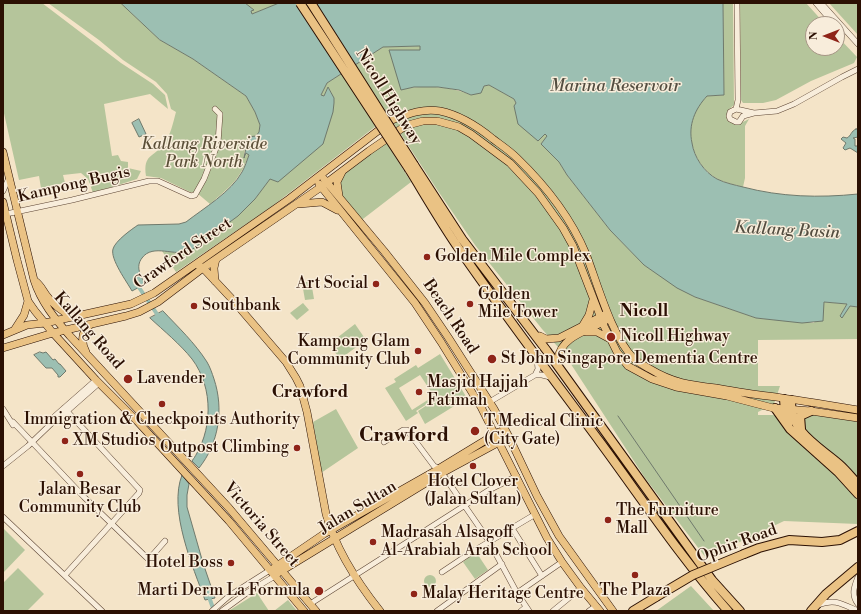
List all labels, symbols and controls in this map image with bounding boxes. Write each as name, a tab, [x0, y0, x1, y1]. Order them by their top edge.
north arrow	[805, 16, 845, 56]
text: N	[807, 32, 821, 40]
street label: Nicoll Highway	[351, 45, 425, 149]
water label: Marina Reservoir	[550, 77, 680, 97]
park label: Kallang Riverside Park North	[141, 135, 267, 173]
street label: Kampong Bugis	[16, 163, 132, 207]
street label: Crawford Street	[130, 214, 236, 294]
water label: Kallang Basin	[733, 218, 841, 244]
place label: Golden Mile Complex	[435, 247, 590, 267]
marker: Golden Mile Complex	[422, 252, 432, 262]
place label: Art Social	[296, 274, 368, 294]
street label: Beach Road	[418, 276, 482, 358]
marker: Art Social	[371, 279, 381, 289]
place label: Golden Mile Tower	[478, 285, 558, 323]
street label: Kallang Road	[49, 288, 127, 374]
place label: Southbank	[202, 296, 280, 316]
marker: Golden Mile Tower	[465, 299, 475, 309]
marker: Southbank	[189, 301, 199, 311]
district label: Nicoll	[620, 302, 668, 322]
place label: Nicoll Highway	[620, 327, 730, 347]
marker: Nicoll Highway	[605, 331, 617, 343]
place label: Kampong Glam Community Club	[288, 332, 410, 370]
marker: Kampong Glam Community Club	[413, 346, 423, 356]
place label: St John Singapore Dementia Centre	[501, 349, 758, 369]
marker: St John Singapore Dementia Centre	[486, 353, 498, 365]
place label: Lavender	[137, 369, 205, 389]
marker: Lavender	[122, 373, 134, 385]
place label: Masjid Hajjah Fatimah	[427, 373, 528, 411]
district label: Crawford	[272, 383, 348, 403]
marker: Masjid Hajjah Fatimah	[414, 387, 424, 397]
marker: Immigration & Checkpoints Authority	[157, 399, 167, 409]
place label: Immigration & Checkpoints Authority	[24, 410, 300, 430]
place label: T Medical Clinic (City Gate)	[484, 412, 603, 450]
district label: Crawford	[359, 424, 449, 448]
marker: T Medical Clinic (City Gate)	[469, 425, 481, 437]
place label: XM Studios	[73, 431, 156, 451]
marker: XM Studios	[60, 436, 70, 446]
place label: Outpost Climbing	[160, 438, 289, 458]
marker: Outpost Climbing	[292, 443, 302, 453]
marker: Hotel Clover (Jalan Sultan)	[468, 461, 478, 471]
marker: Jalan Besar Community Club	[75, 469, 85, 479]
place label: Hotel Clover (Jalan Sultan)	[424, 472, 522, 510]
street label: Jalan Sultan	[316, 477, 400, 539]
street label: Victoria Street	[219, 479, 303, 571]
place label: Jalan Besar Community Club	[19, 480, 141, 518]
place label: The Furniture Mall	[616, 501, 719, 539]
marker: The Furniture Mall	[603, 515, 613, 525]
street label: Ophir Road	[694, 521, 780, 567]
place label: Madrasah Alsagoff Al-Arabiah Arab School	[381, 523, 552, 561]
marker: Madrasah Alsagoff Al-Arabiah Arab School	[368, 537, 378, 547]
place label: Hotel Boss	[145, 553, 223, 573]
marker: Hotel Boss	[226, 558, 236, 568]
marker: The Plaza	[630, 570, 640, 580]
place label: Marti Derm La Formula	[138, 581, 310, 601]
place label: The Plaza	[599, 581, 671, 601]
place label: Malay Heritage Centre	[422, 584, 584, 604]
marker: Marti Derm La Formula	[313, 585, 325, 597]
marker: Malay Heritage Centre	[409, 589, 419, 599]

